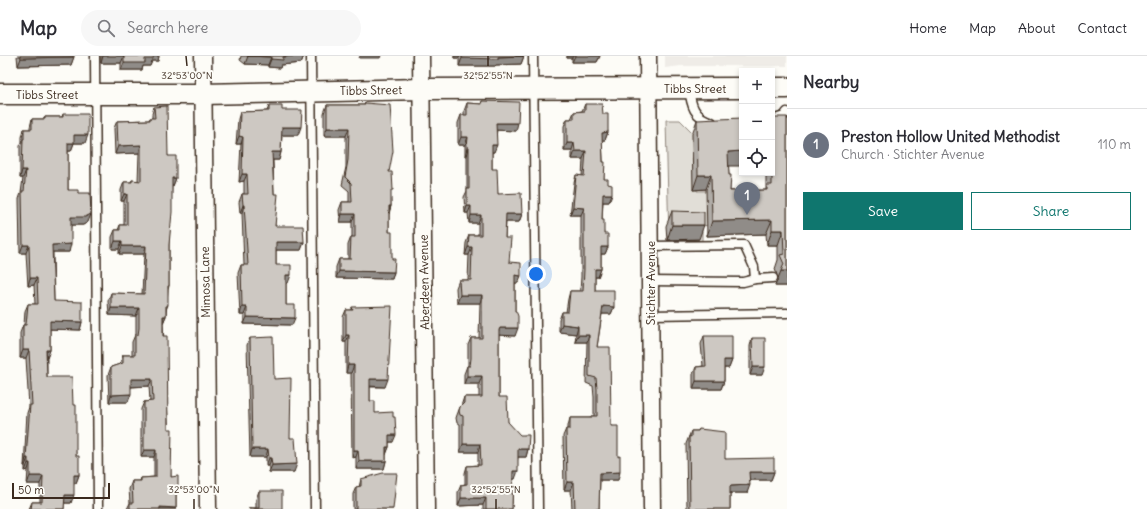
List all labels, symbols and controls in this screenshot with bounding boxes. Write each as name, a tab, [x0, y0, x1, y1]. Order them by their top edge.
search box	[81, 10, 361, 46]
text: Map	[20, 16, 57, 40]
icon: search	[95, 17, 117, 39]
text: Search here	[127, 18, 208, 37]
text: Home	[909, 19, 947, 37]
text: Map	[969, 19, 996, 37]
text: About	[1018, 19, 1056, 37]
text: Contact	[1078, 19, 1127, 37]
map controls	[739, 68, 775, 176]
button: +	[739, 68, 775, 104]
text: 32°53'00"N	[161, 69, 213, 82]
text: 32°52'55"N	[463, 69, 513, 82]
text: Nearby	[803, 71, 859, 93]
street label: Tibbs Street	[664, 81, 726, 96]
street label: Tibbs Street	[340, 82, 402, 98]
street label: Tibbs Street	[16, 87, 78, 102]
button: −	[739, 104, 775, 140]
text: Preston Hollow United Methodist	[841, 127, 1060, 146]
text: 1	[813, 136, 819, 153]
text: 110 m	[1098, 136, 1131, 153]
button: locate	[739, 140, 775, 176]
text: Church · Stichter Avenue	[841, 146, 984, 163]
pin: 1	[734, 182, 760, 215]
button: Save	[803, 192, 963, 230]
button: Share	[971, 192, 1131, 230]
street label: Aberdeen Avenue	[416, 234, 432, 330]
street label: Stichter Avenue	[643, 241, 658, 325]
street label: Mimosa Lane	[197, 246, 213, 318]
your location	[526, 264, 546, 284]
scale bar	[12, 481, 110, 500]
text: 50 m	[18, 483, 44, 497]
text: 32°53'00"N	[168, 483, 220, 496]
text: 32°52'55"N	[471, 483, 521, 496]

